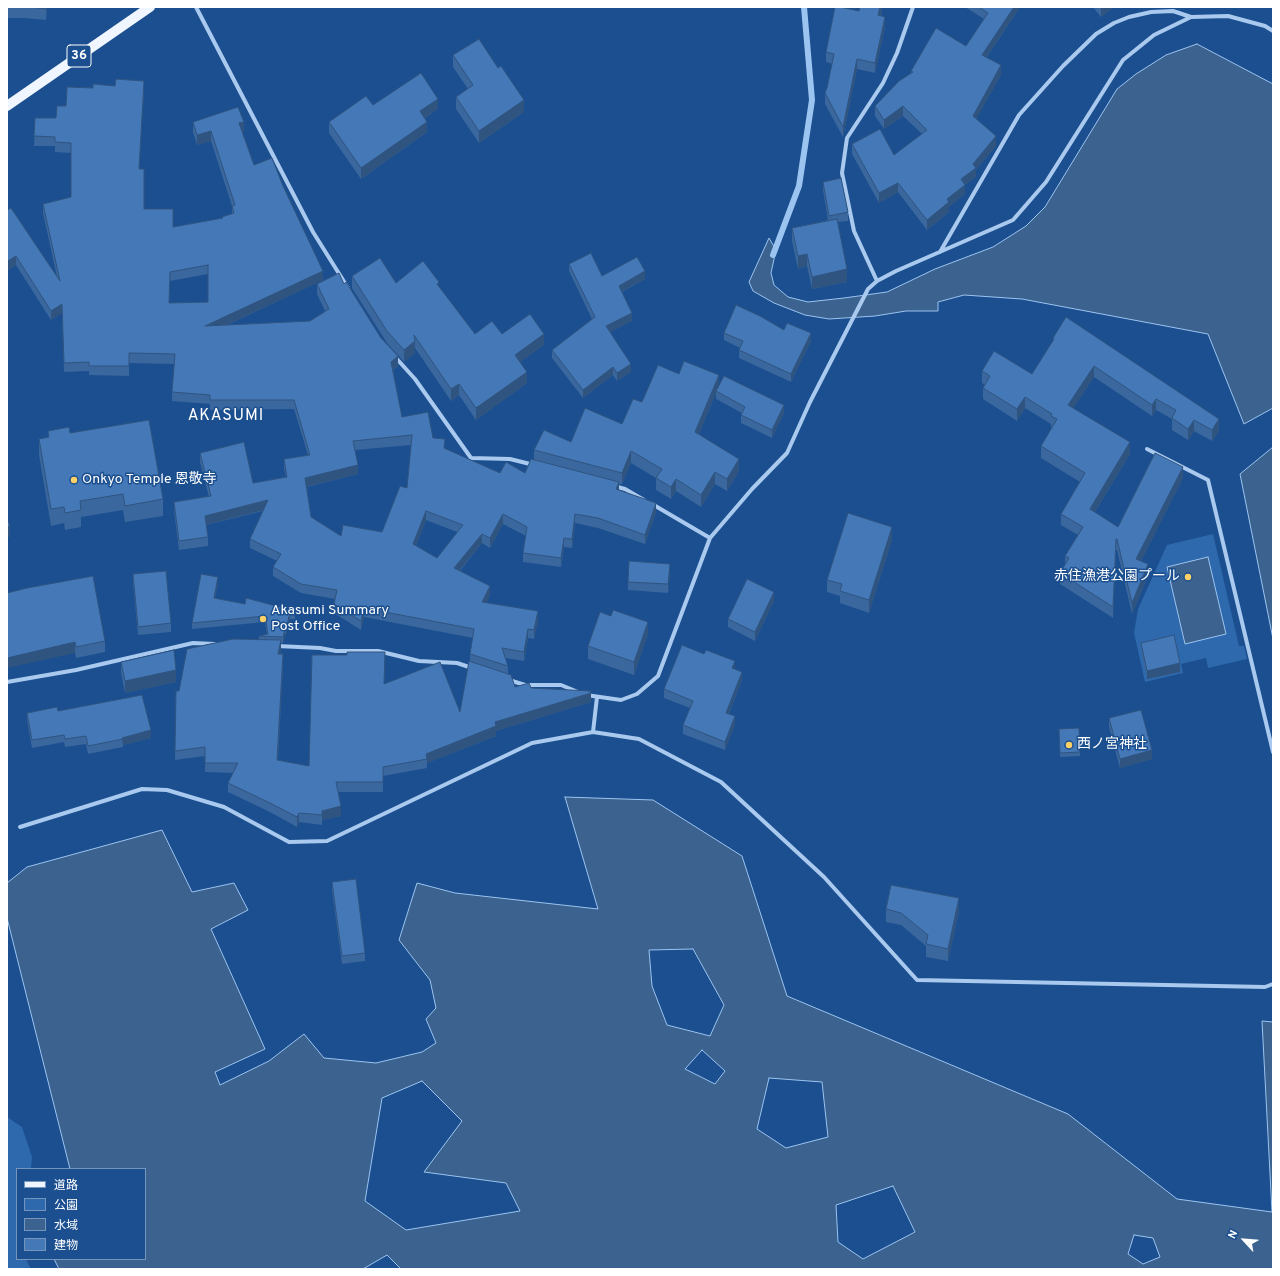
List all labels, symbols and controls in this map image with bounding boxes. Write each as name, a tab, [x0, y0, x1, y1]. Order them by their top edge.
road number: 36	[67, 45, 91, 67]
district label: AKASUMI	[188, 407, 264, 427]
place label: Onkyo Temple 恩敬寺	[82, 472, 217, 488]
marker: Onkyo Temple 恩敬寺	[69, 475, 79, 485]
place label: 赤住漁港公園プール	[1054, 569, 1180, 585]
marker: 赤住漁港公園プール	[1183, 572, 1193, 582]
place label: Akasumi Summary Post Office	[271, 603, 389, 636]
marker: Akasumi Summary Post Office	[258, 614, 268, 624]
place label: 西ノ宮神社	[1077, 737, 1147, 753]
marker: 西ノ宮神社	[1064, 740, 1074, 750]
legend	[16, 1168, 146, 1260]
text: 道路	[54, 1178, 78, 1194]
text: 公園	[54, 1198, 78, 1214]
text: 水域	[54, 1218, 78, 1234]
north arrow	[1224, 1220, 1264, 1260]
text: N	[1225, 1228, 1241, 1241]
text: 建物	[54, 1238, 78, 1254]

